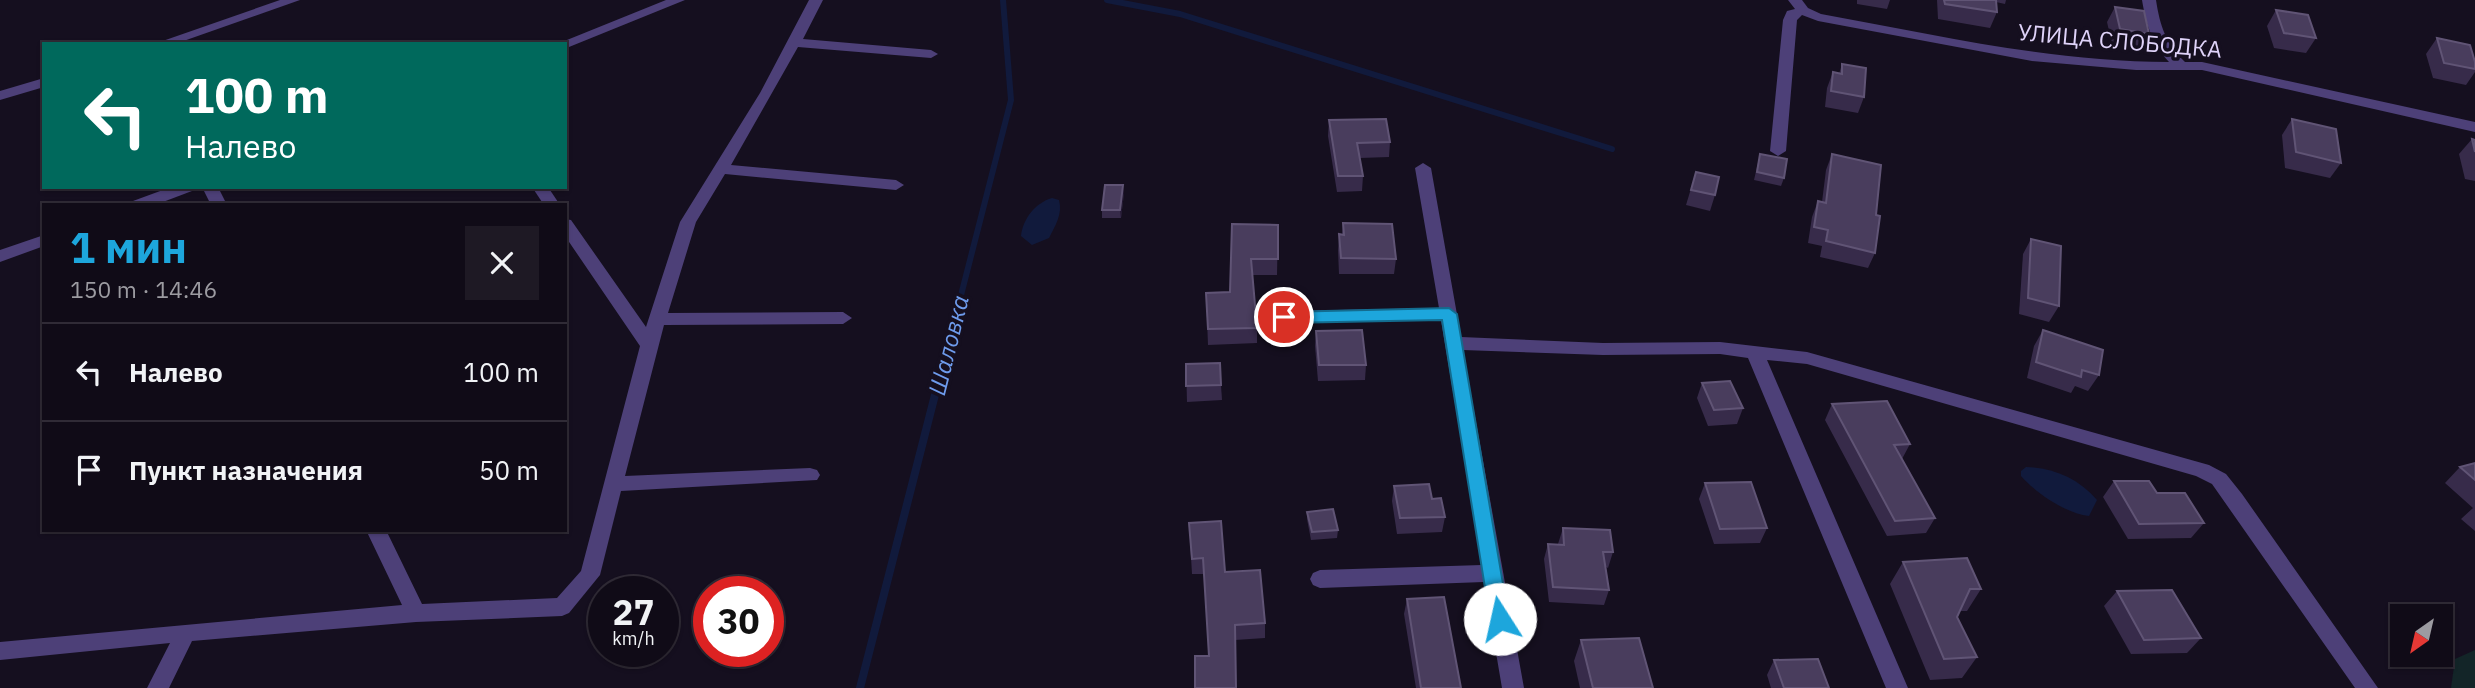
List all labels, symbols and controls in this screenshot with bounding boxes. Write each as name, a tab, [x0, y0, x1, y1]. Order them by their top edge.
street label: УЛИЦА СЛОБОДКА	[2017, 16, 2224, 64]
text: 100 m	[185, 63, 329, 126]
icon: left	[70, 70, 161, 161]
text: Налево	[185, 125, 296, 167]
text: 1 мин	[70, 220, 187, 275]
button: close	[465, 226, 539, 300]
text: 150 m · 14:46	[70, 274, 217, 304]
pin	[1254, 287, 1314, 347]
water label: Шаловка	[920, 292, 976, 398]
icon: arrive	[1265, 298, 1303, 336]
icon: left	[70, 353, 108, 391]
text: Налево	[129, 355, 223, 389]
text: 100 m	[463, 355, 539, 389]
icon: arrive	[70, 451, 108, 489]
text: Пункт назначения	[129, 453, 363, 487]
text: 50 m	[479, 453, 539, 487]
speed limit sign: 30	[693, 576, 784, 667]
position arrow	[1463, 582, 1537, 656]
text: 27	[612, 589, 655, 635]
north arrow	[2390, 604, 2454, 667]
map controls	[2390, 604, 2453, 667]
text: km/h	[612, 627, 655, 650]

